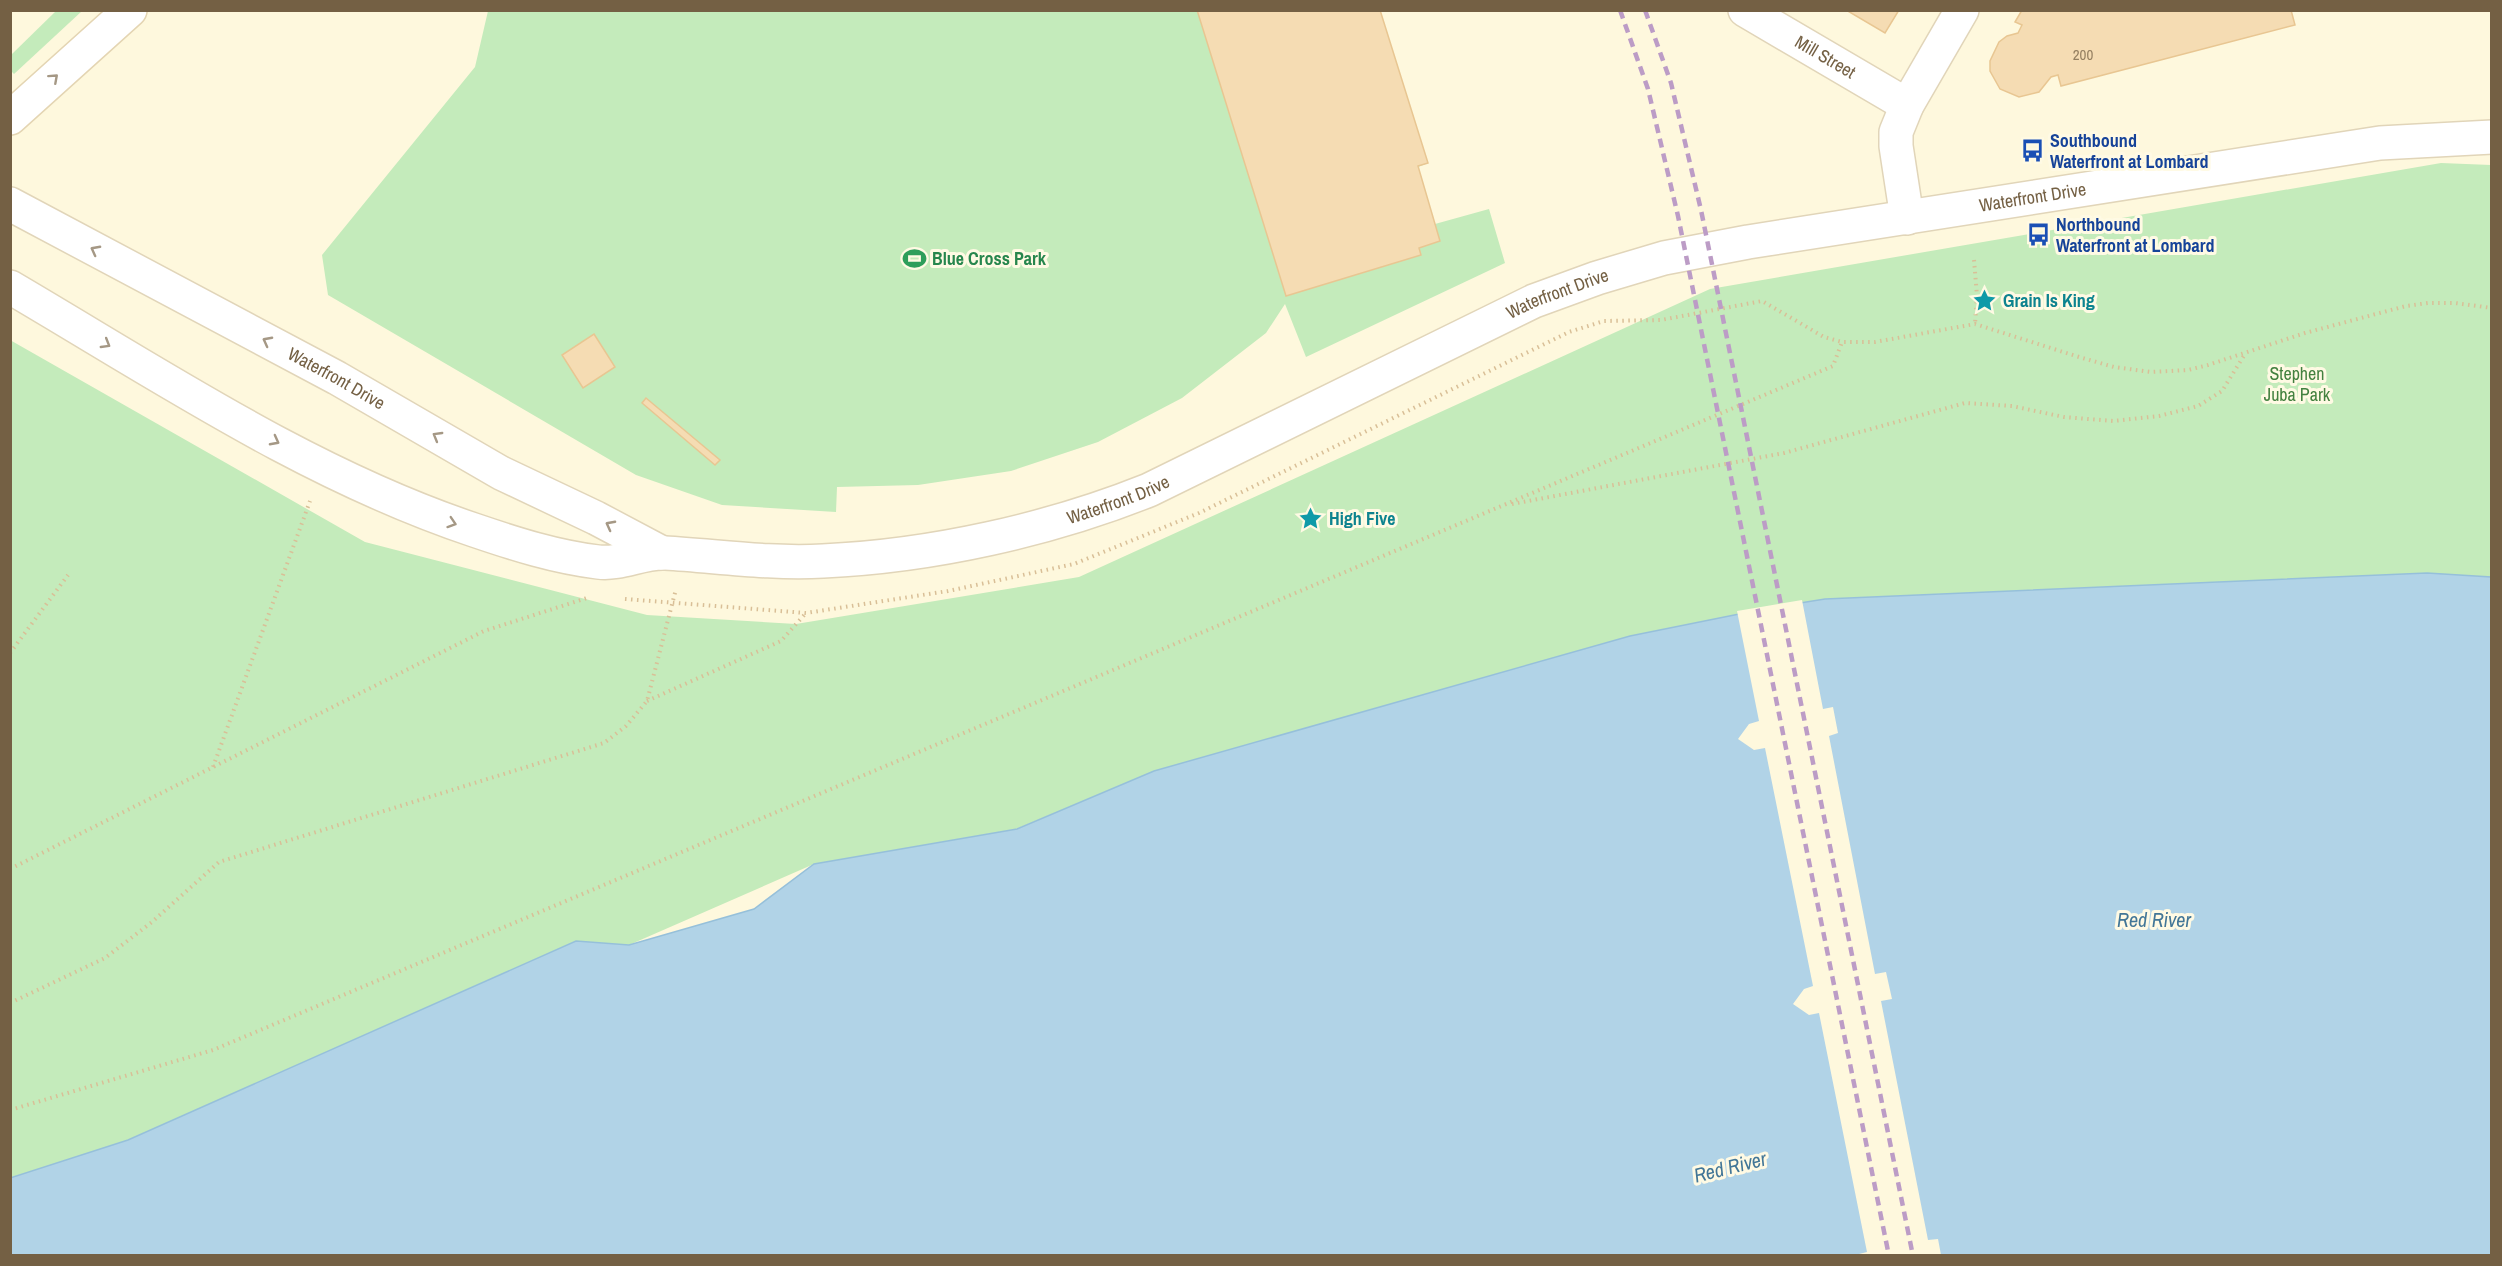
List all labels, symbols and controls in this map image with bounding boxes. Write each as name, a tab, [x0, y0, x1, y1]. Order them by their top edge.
street label: Mill Street	[1790, 29, 1860, 84]
house number: 200	[2073, 44, 2093, 65]
one-way arrow	[47, 74, 58, 85]
place label: Southbound Waterfront at Lombard	[2050, 128, 2209, 174]
bus stop icon: Southbound Waterfront at Lombard	[2019, 138, 2045, 164]
street label: Waterfront Drive	[1977, 176, 2088, 218]
place label: Northbound Waterfront at Lombard	[2056, 212, 2215, 258]
bus stop icon: Northbound Waterfront at Lombard	[2025, 222, 2051, 248]
one-way arrow	[90, 245, 101, 257]
sports icon: Blue Cross Park	[901, 246, 927, 272]
place label: Blue Cross Park	[932, 246, 1047, 271]
street label: Waterfront Drive	[1502, 262, 1611, 325]
place icon: Grain Is King	[1972, 288, 1998, 314]
place label: Grain Is King	[2003, 288, 2095, 313]
one-way arrow	[100, 336, 110, 348]
one-way arrow	[263, 337, 273, 348]
street label: Waterfront Drive	[283, 341, 390, 415]
park label: Stephen Juba Park	[2264, 361, 2331, 407]
one-way arrow	[433, 432, 443, 443]
one-way arrow	[269, 434, 280, 445]
street label: Waterfront Drive	[1064, 469, 1174, 530]
place icon: High Five	[1298, 506, 1324, 532]
place label: High Five	[1329, 506, 1395, 531]
one-way arrow	[446, 516, 457, 528]
one-way arrow	[606, 521, 617, 532]
water label: Red River	[2117, 906, 2191, 933]
water label: Red River	[1691, 1144, 1769, 1189]

